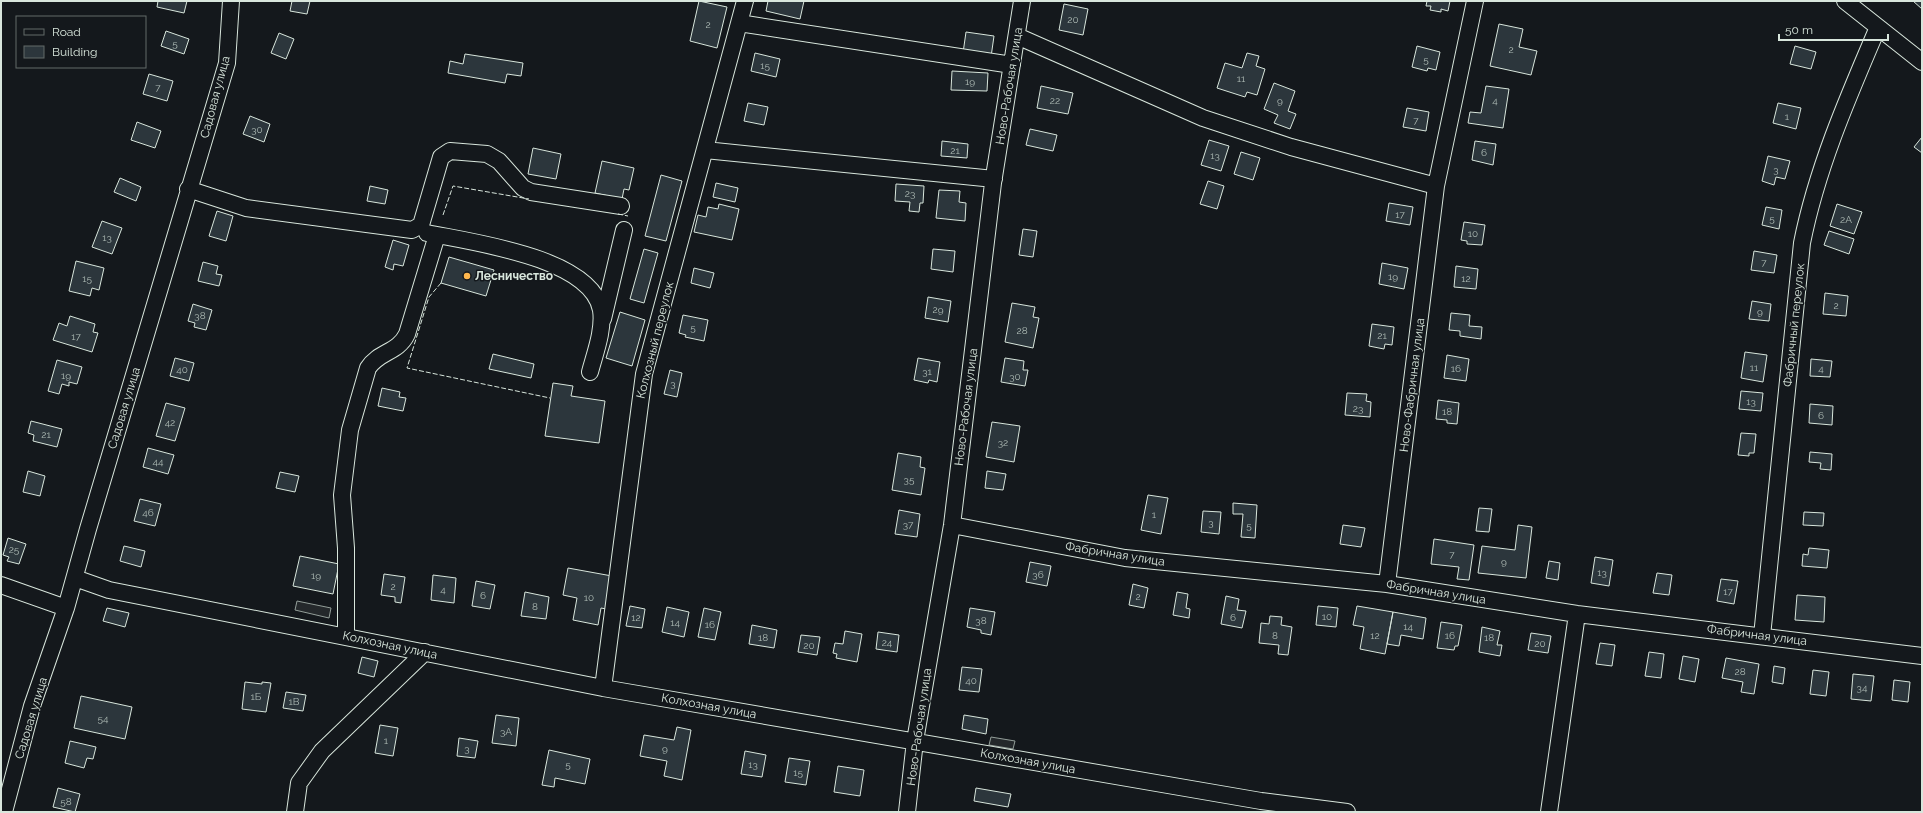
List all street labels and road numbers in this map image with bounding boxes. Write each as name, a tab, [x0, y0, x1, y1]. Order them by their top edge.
street label: Ново-Рабочая улица	[993, 26, 1025, 146]
street label: Садовая улица	[197, 54, 233, 140]
street label: Фабричный переулок	[1781, 262, 1807, 388]
street label: Колхозный переулок	[634, 280, 676, 400]
street label: Ново-Фабричная улица	[1397, 317, 1427, 453]
street label: Ново-Рабочая улица	[952, 347, 980, 467]
street label: Садовая улица	[105, 365, 143, 451]
street label: Фабричная улица	[1064, 539, 1166, 569]
street label: Фабричная улица	[1385, 577, 1487, 607]
street label: Фабричная улица	[1706, 622, 1808, 648]
street label: Колхозная улица	[341, 628, 439, 662]
street label: Ново-Рабочая улица	[904, 667, 934, 787]
street label: Садовая улица	[12, 675, 50, 761]
street label: Колхозная улица	[660, 691, 758, 721]
street label: Колхозная улица	[979, 746, 1077, 776]

